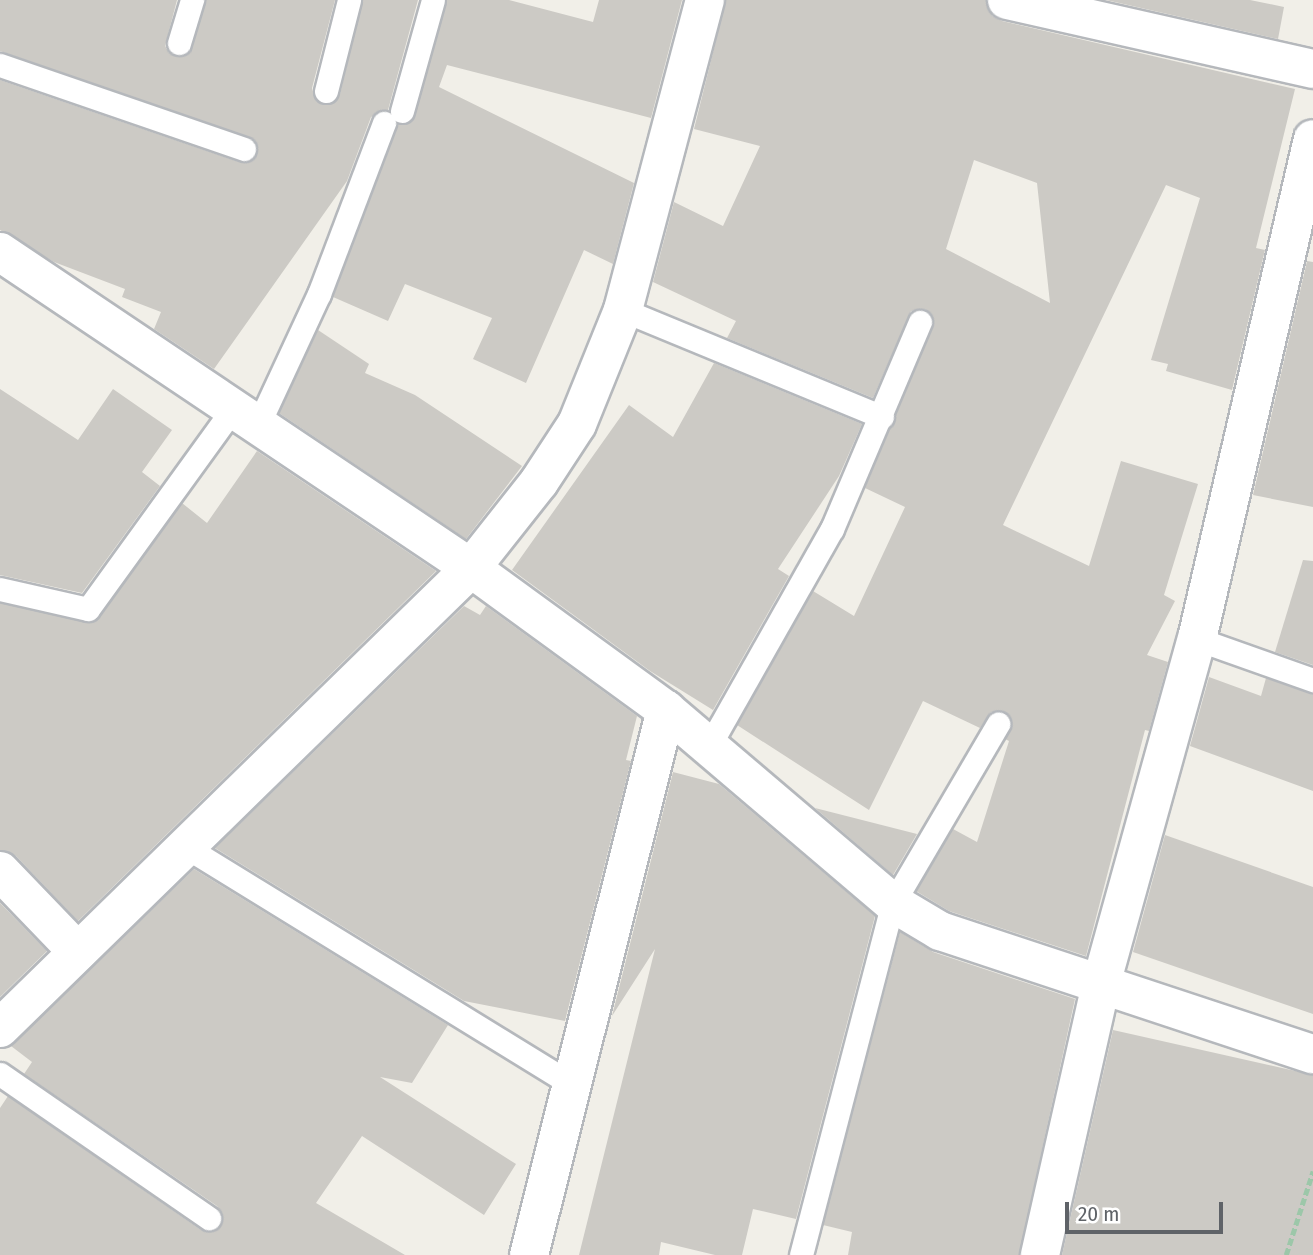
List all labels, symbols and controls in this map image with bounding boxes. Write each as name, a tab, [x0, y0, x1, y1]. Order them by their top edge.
scale bar	[1068, 1188, 1226, 1232]
text: 20 m	[1078, 1201, 1119, 1227]

